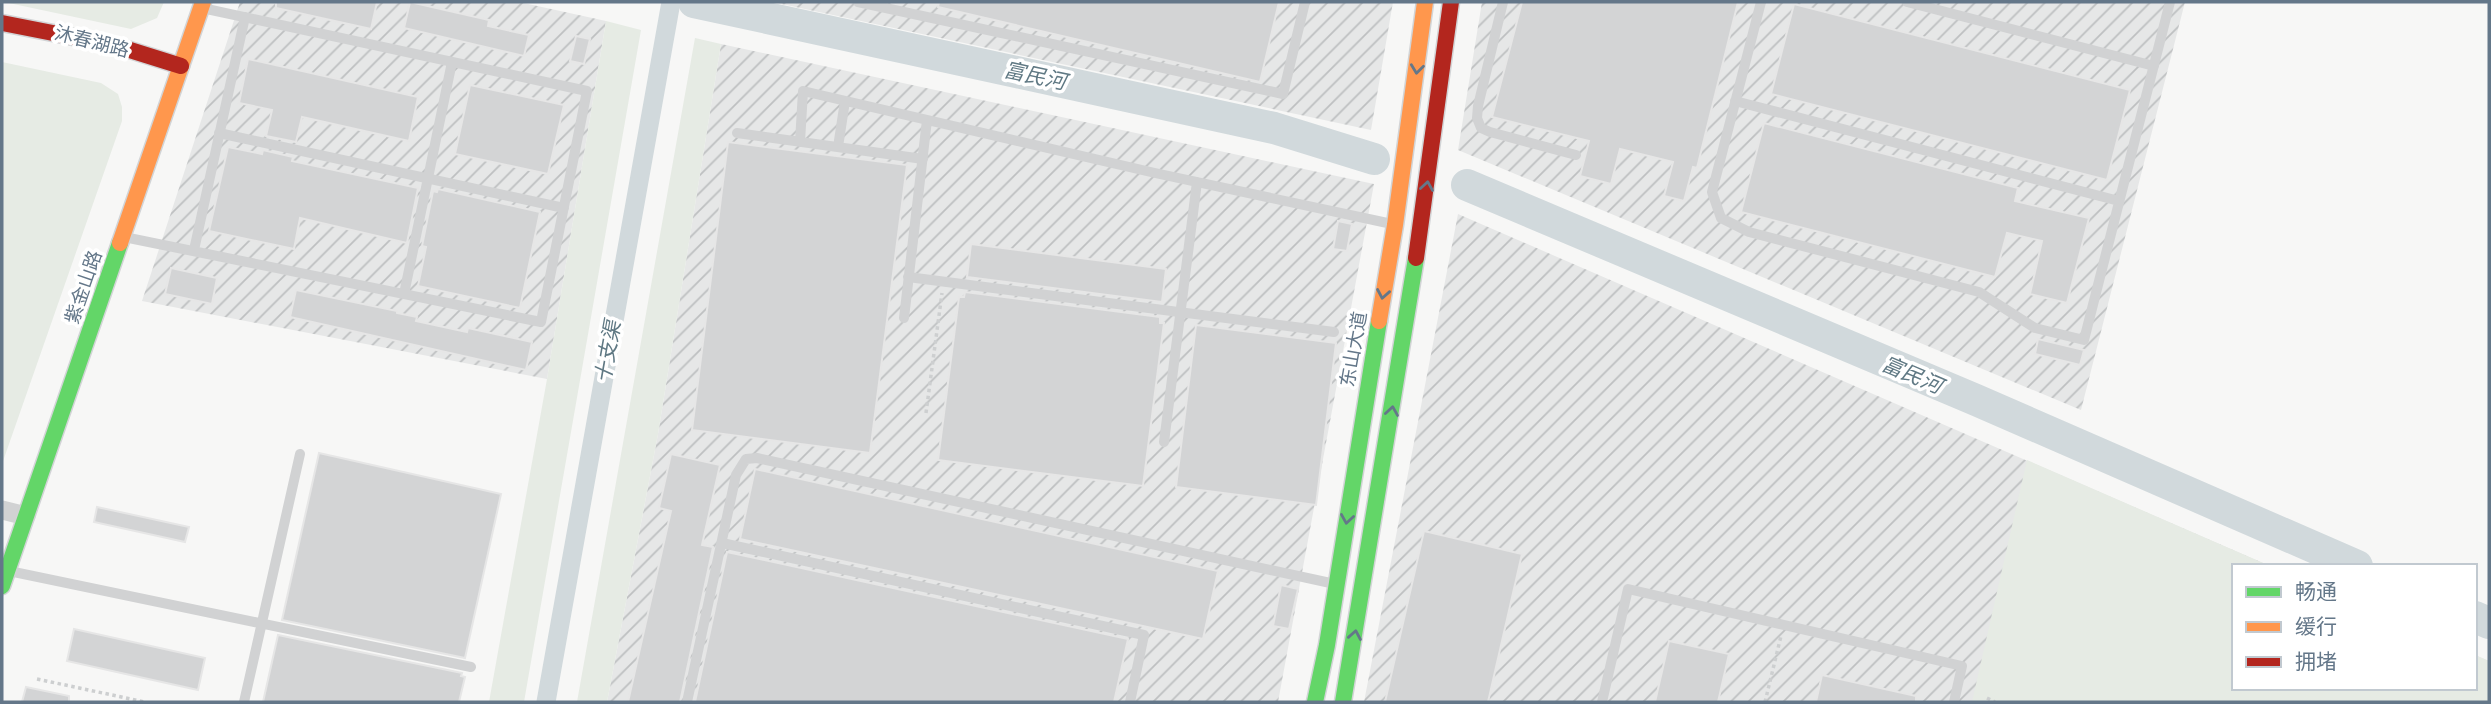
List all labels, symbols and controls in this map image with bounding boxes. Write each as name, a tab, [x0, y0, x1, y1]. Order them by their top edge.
street label: 沐春湖路	[52, 20, 132, 61]
water label: 富民河	[1002, 56, 1073, 94]
one-way arrow	[1409, 64, 1424, 75]
one-way arrow	[1419, 180, 1434, 192]
street label: 紫金山路	[59, 247, 106, 327]
one-way arrow	[1376, 289, 1391, 300]
street label: 东山大道	[1335, 309, 1370, 388]
water label: 十支渠	[589, 316, 625, 385]
water label: 富民河	[1879, 350, 1950, 399]
one-way arrow	[1384, 405, 1399, 417]
one-way arrow	[1340, 513, 1355, 525]
legend	[2232, 564, 2477, 690]
text: 畅通	[2295, 578, 2337, 603]
text: 缓行	[2295, 613, 2337, 638]
one-way arrow	[1346, 629, 1361, 641]
text: 拥堵	[2295, 648, 2337, 673]

